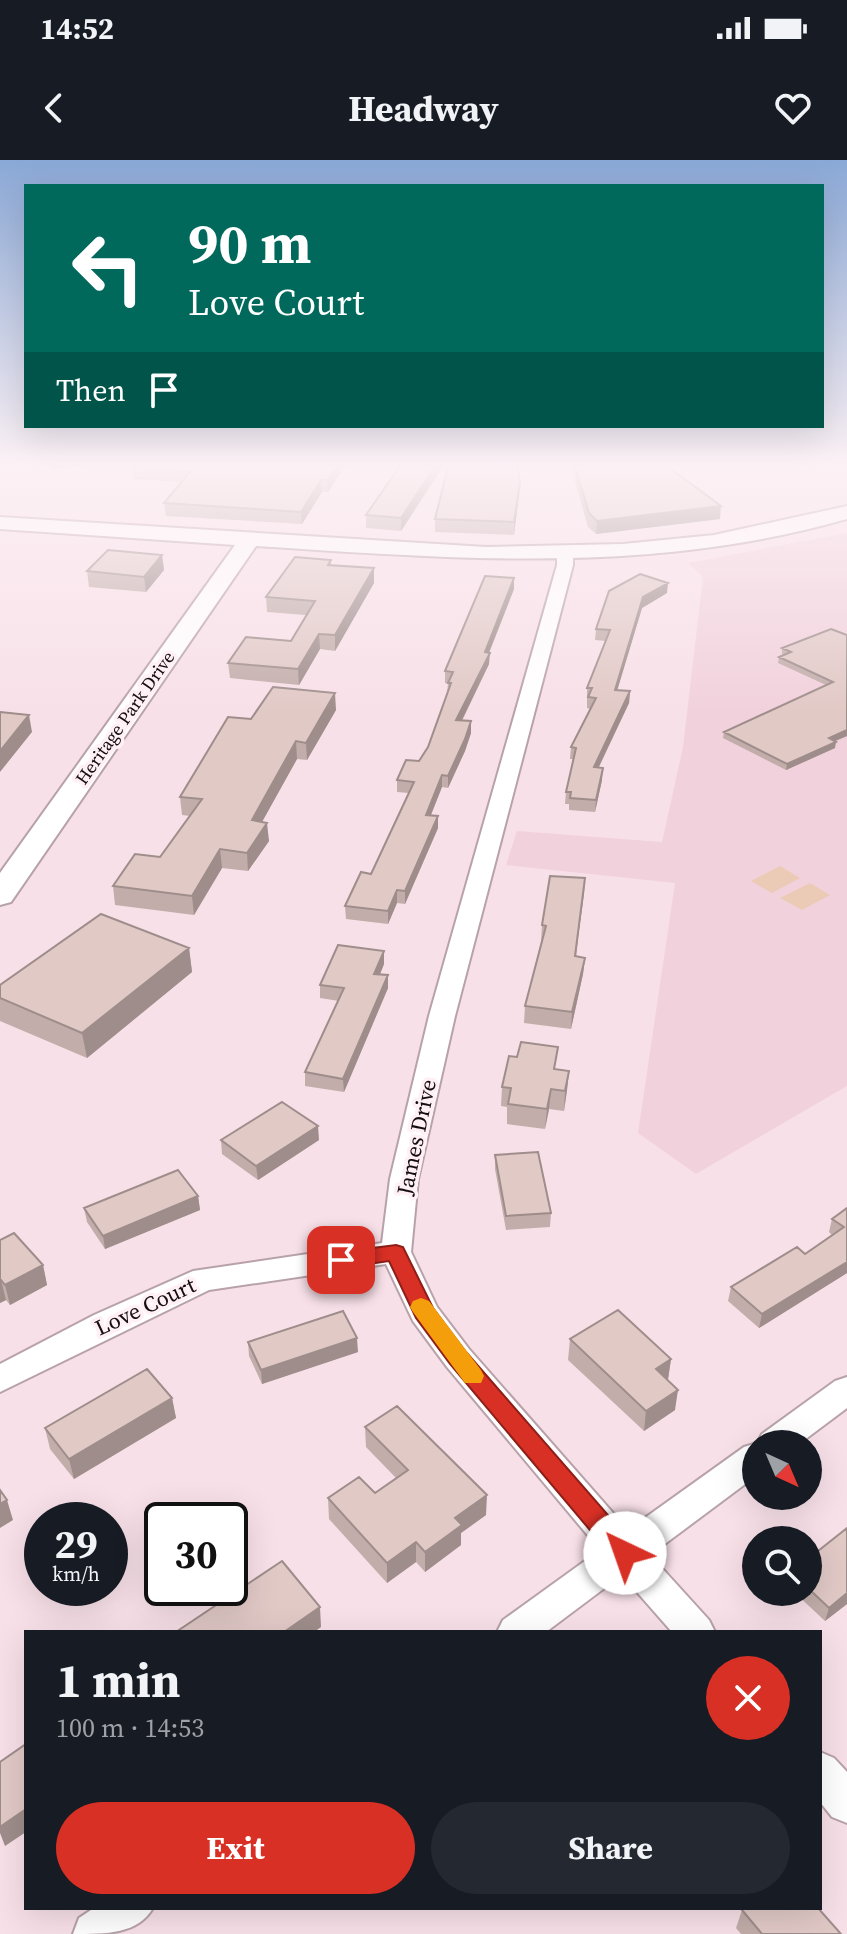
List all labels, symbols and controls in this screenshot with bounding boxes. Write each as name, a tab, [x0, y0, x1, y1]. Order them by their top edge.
text: 14:52	[40, 8, 114, 49]
text: Headway	[348, 84, 499, 133]
icon: back	[32, 86, 76, 130]
icon: heart	[771, 86, 815, 130]
text: 90 m	[188, 205, 311, 282]
icon: left	[56, 216, 160, 320]
text: Love Court	[188, 278, 364, 327]
icon: arrive	[142, 368, 186, 412]
text: Then	[56, 370, 126, 411]
street label: Heritage Park Drive	[69, 646, 180, 790]
street label: James Drive	[389, 1076, 443, 1199]
pin	[307, 1226, 375, 1294]
icon: arrive	[319, 1238, 363, 1282]
street label: Love Court	[90, 1269, 201, 1342]
north arrow	[742, 1430, 822, 1510]
map controls	[742, 1430, 822, 1606]
speed limit sign: 30	[144, 1502, 248, 1606]
position arrow	[583, 1511, 667, 1595]
text: 29	[54, 1517, 98, 1571]
button: search	[742, 1526, 822, 1606]
text: km/h	[52, 1560, 100, 1588]
text: 1 min	[56, 1647, 181, 1713]
button: close	[706, 1656, 790, 1740]
text: 100 m · 14:53	[56, 1710, 204, 1746]
button: Exit	[56, 1802, 415, 1894]
button: Share	[431, 1802, 790, 1894]

